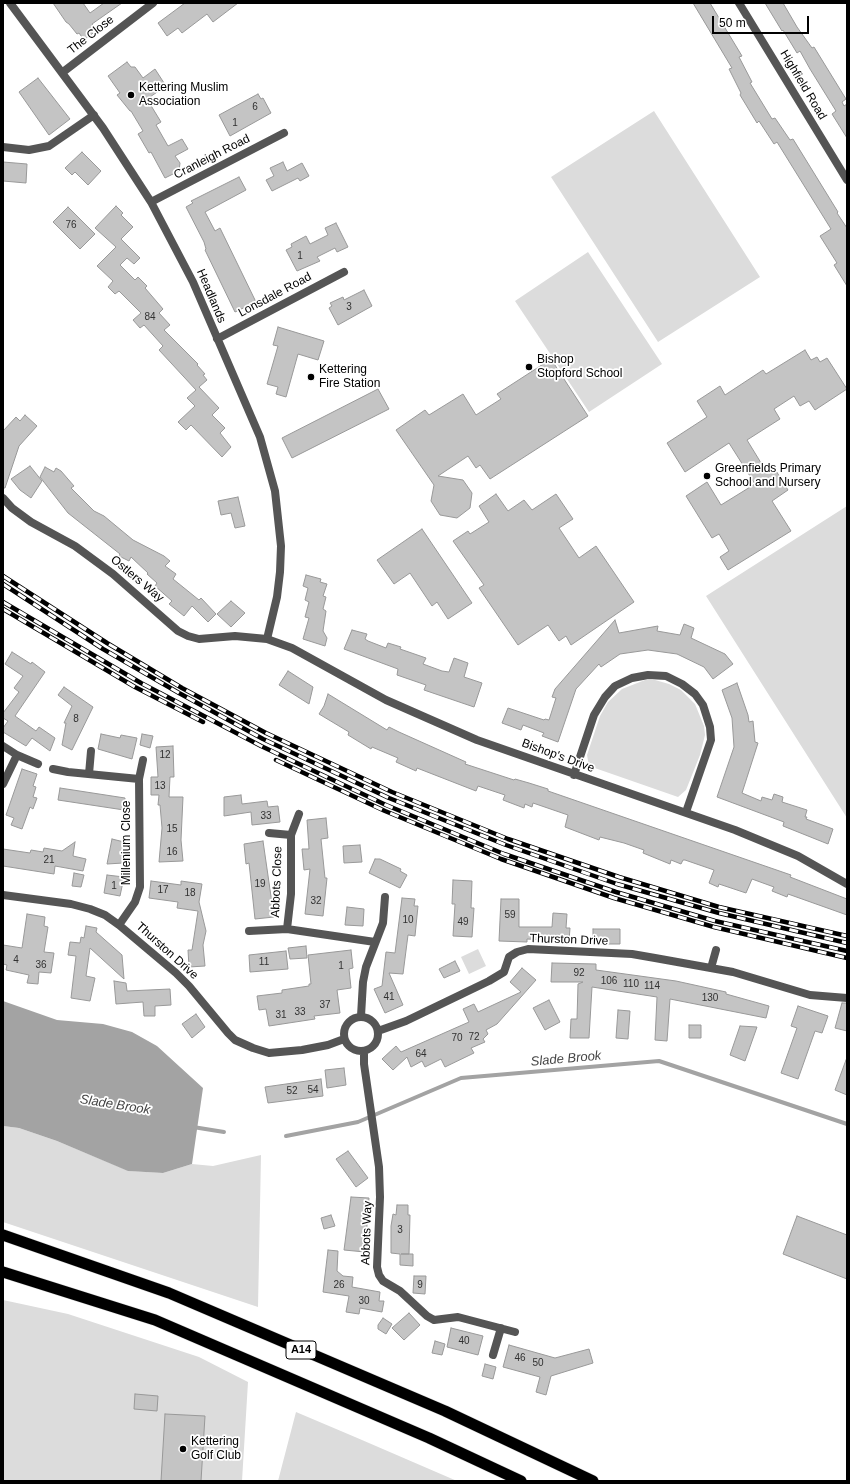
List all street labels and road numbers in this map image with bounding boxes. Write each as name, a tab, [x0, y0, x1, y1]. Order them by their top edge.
street label: The Close	[65, 12, 117, 58]
street label: Highfield Road	[777, 48, 829, 122]
street label: Cranleigh Road	[172, 132, 252, 182]
street label: Headlands	[193, 267, 229, 325]
street label: Lonsdale Road	[236, 270, 314, 320]
street label: Ostlers Way	[108, 553, 166, 605]
street label: Bishop's Drive	[520, 736, 596, 776]
street label: Millenium Close	[120, 801, 134, 885]
street label: Abbots Close	[269, 846, 285, 918]
street label: Thurston Drive	[133, 919, 201, 983]
street label: Thurston Drive	[529, 931, 609, 949]
street label: Abbots Way	[359, 1201, 375, 1265]
road number: A14	[286, 1341, 316, 1359]

